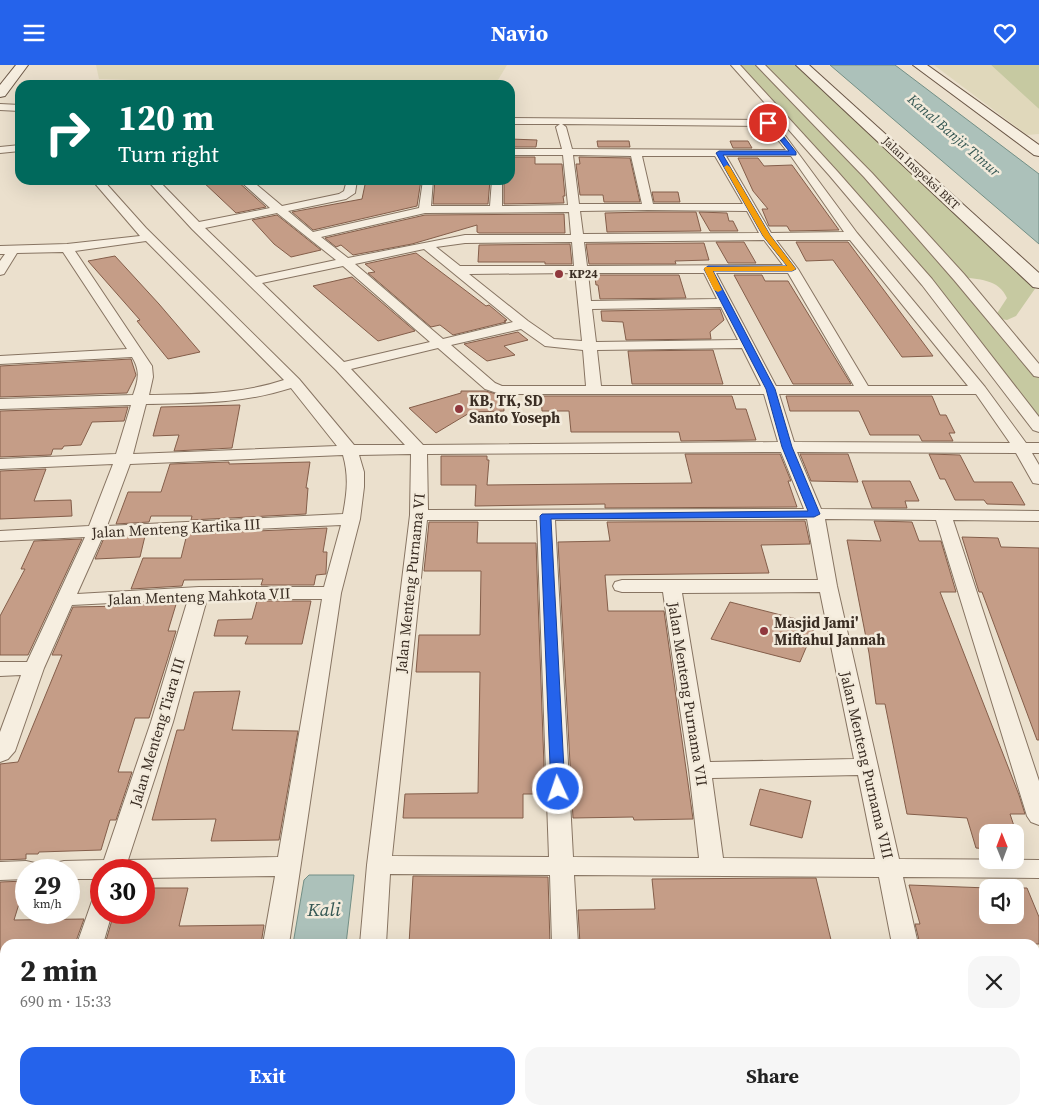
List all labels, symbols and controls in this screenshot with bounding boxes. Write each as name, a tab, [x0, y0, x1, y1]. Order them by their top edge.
text: Navio	[491, 18, 548, 48]
icon: menu	[20, 19, 48, 47]
icon: heart	[991, 19, 1019, 47]
water label: Kanal Banjir Timur	[903, 89, 1005, 181]
text: 120 m	[118, 94, 214, 142]
icon: right	[35, 100, 100, 165]
pin	[747, 102, 789, 144]
icon: arrive	[754, 109, 782, 137]
street label: Jalan Inspeksi BKT	[878, 132, 964, 214]
text: Turn right	[118, 139, 219, 169]
place label: KP24	[569, 266, 598, 282]
marker: KP24	[553, 268, 565, 280]
place label: KB, TK, SD Santo Yoseph	[469, 390, 560, 428]
marker: KB, TK, SD Santo Yoseph	[453, 403, 465, 415]
street label: Jalan Menteng Purnama VI	[390, 492, 430, 675]
street label: Jalan Menteng Kartika III	[90, 513, 261, 543]
street label: Jalan Menteng Mahkota VII	[106, 582, 291, 610]
street label: Jalan Menteng Purnama VII	[663, 599, 713, 788]
place label: Masjid Jami' Miftahul Jannah	[774, 612, 886, 650]
marker: Masjid Jami' Miftahul Jannah	[758, 625, 770, 637]
street label: Jalan Menteng Tiara III	[124, 655, 190, 810]
street label: Jalan Menteng Purnama VIII	[835, 668, 899, 861]
position arrow	[531, 762, 583, 814]
north arrow	[979, 824, 1024, 869]
map controls	[979, 824, 1024, 924]
speed limit sign: 30	[90, 859, 155, 924]
text: 29	[34, 868, 61, 902]
button: sound	[979, 879, 1024, 924]
text: km/h	[33, 896, 62, 912]
water label: Kali	[306, 896, 341, 922]
text: 2 min	[20, 950, 98, 991]
button: close	[968, 956, 1020, 1008]
text: 690 m · 15:33	[20, 990, 111, 1012]
button: Exit	[20, 1047, 515, 1105]
button: Share	[525, 1047, 1020, 1105]

